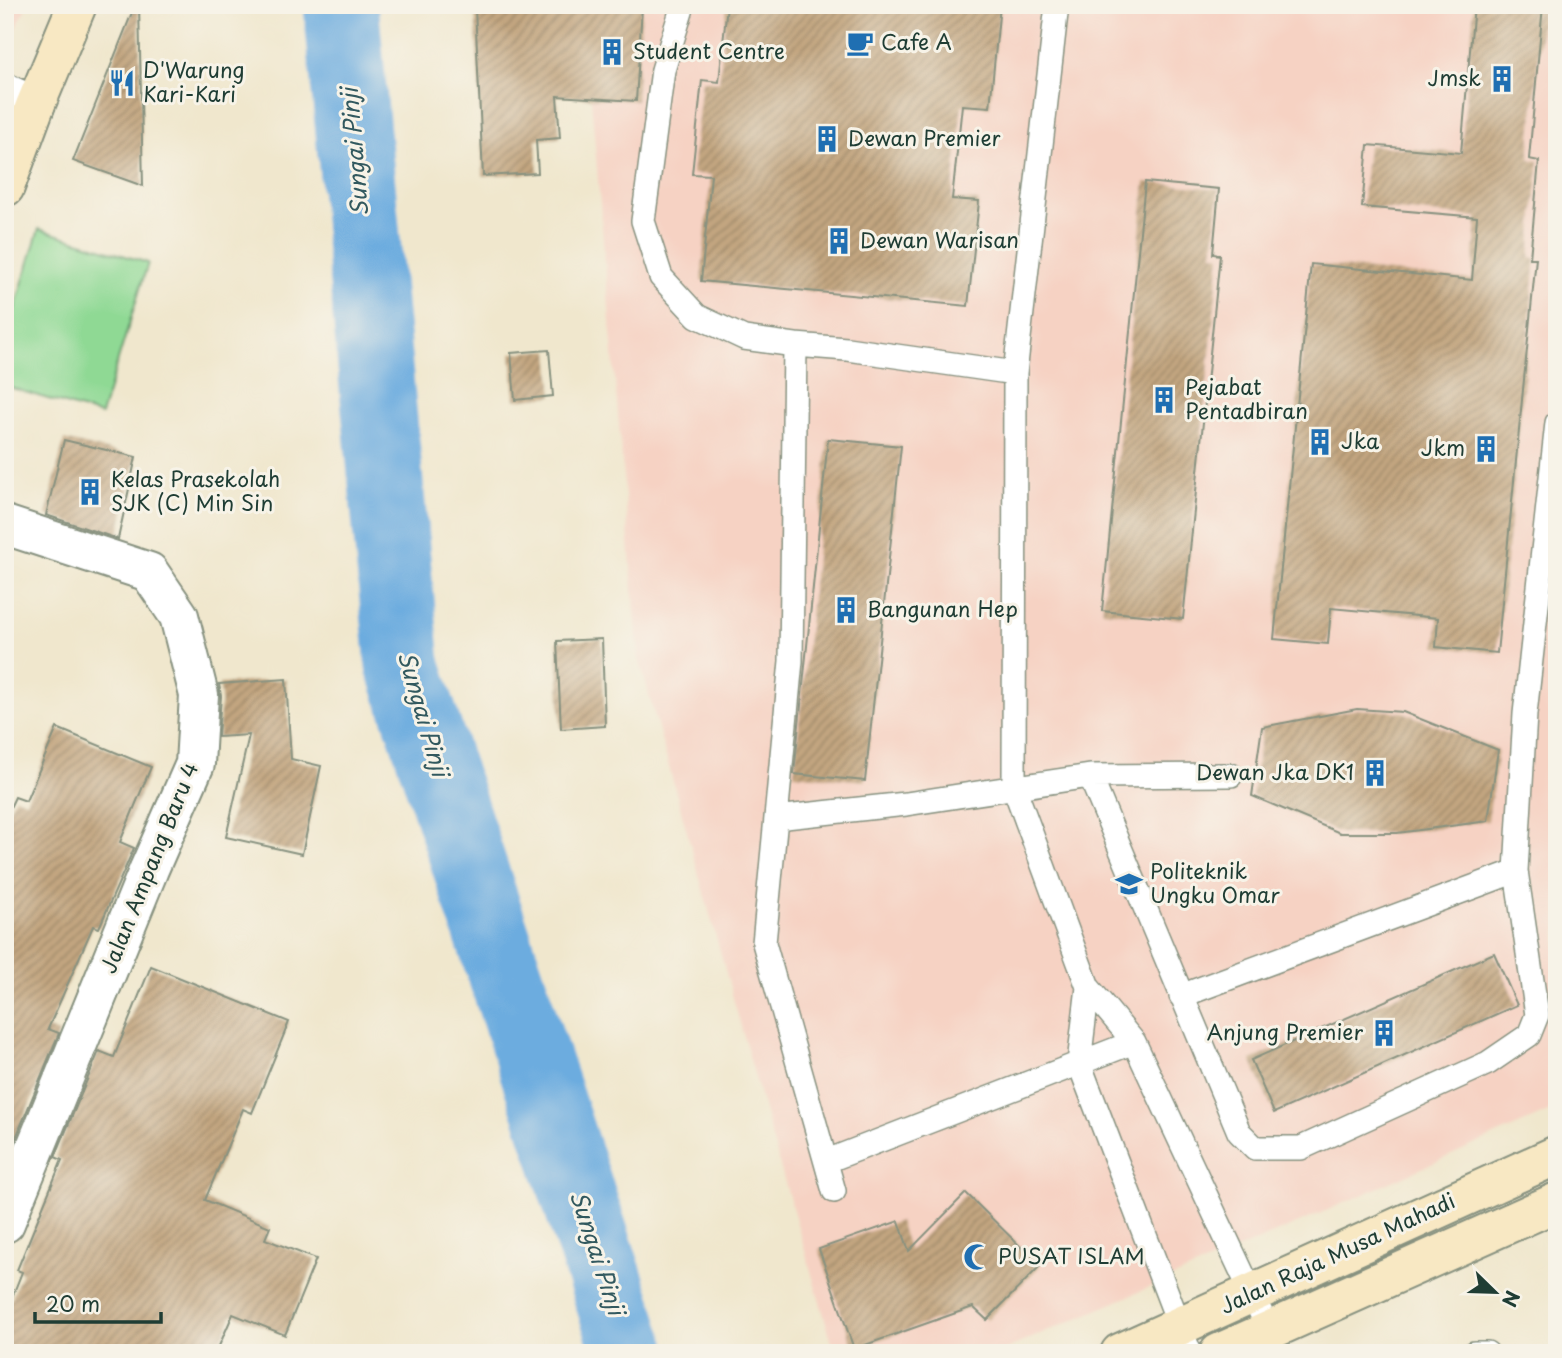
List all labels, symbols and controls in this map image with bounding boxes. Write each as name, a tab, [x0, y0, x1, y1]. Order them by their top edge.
place label: Cafe A	[881, 25, 952, 57]
cafe icon: Cafe A	[845, 28, 875, 58]
place label: Student Centre	[633, 34, 785, 66]
building icon: Student Centre	[597, 37, 627, 67]
place label: D'Warung Kari-Kari	[143, 53, 245, 109]
place label: Jmsk	[1427, 61, 1481, 93]
building icon: Jmsk	[1487, 64, 1517, 94]
restaurant icon: D'Warung Kari-Kari	[107, 68, 137, 98]
water label: Sungai Pinji	[330, 83, 377, 218]
place label: Dewan Premier	[848, 121, 1001, 153]
building icon: Dewan Premier	[812, 124, 842, 154]
place label: Dewan Warisan	[860, 223, 1019, 255]
building icon: Dewan Warisan	[824, 226, 854, 256]
place label: Pejabat Pentadbiran	[1185, 370, 1308, 426]
building icon: Pejabat Pentadbiran	[1149, 385, 1179, 415]
place label: Jka	[1341, 424, 1380, 456]
building icon: Jka	[1305, 427, 1335, 457]
place label: Jkm	[1421, 431, 1465, 463]
building icon: Jkm	[1471, 434, 1501, 464]
place label: Kelas Prasekolah SJK (C) Min Sin	[111, 462, 280, 518]
building icon: Kelas Prasekolah SJK (C) Min Sin	[75, 477, 105, 507]
place label: Bangunan Hep	[867, 592, 1018, 624]
building icon: Bangunan Hep	[831, 595, 861, 625]
water label: Sungai Pinji	[390, 647, 460, 784]
place label: Dewan Jka DK1	[1196, 755, 1354, 787]
street label: Jalan Ampang Baru 4	[91, 757, 205, 978]
building icon: Dewan Jka DK1	[1360, 758, 1390, 788]
place label: Politeknik Ungku Omar	[1150, 854, 1280, 910]
school or university icon: Politeknik Ungku Omar	[1114, 869, 1144, 899]
place label: Anjung Premier	[1207, 1015, 1363, 1047]
building icon: Anjung Premier	[1369, 1018, 1399, 1048]
street label: Jalan Raja Musa Mahadi	[1214, 1184, 1460, 1321]
water label: Sungai Pinji	[562, 1186, 636, 1323]
place label: PUSAT ISLAM	[998, 1239, 1145, 1271]
mosque icon: PUSAT ISLAM	[962, 1242, 992, 1272]
north arrow	[1460, 1256, 1530, 1326]
scale bar	[35, 1281, 161, 1325]
text: 20 m	[46, 1287, 100, 1319]
text: N	[1496, 1287, 1527, 1311]

